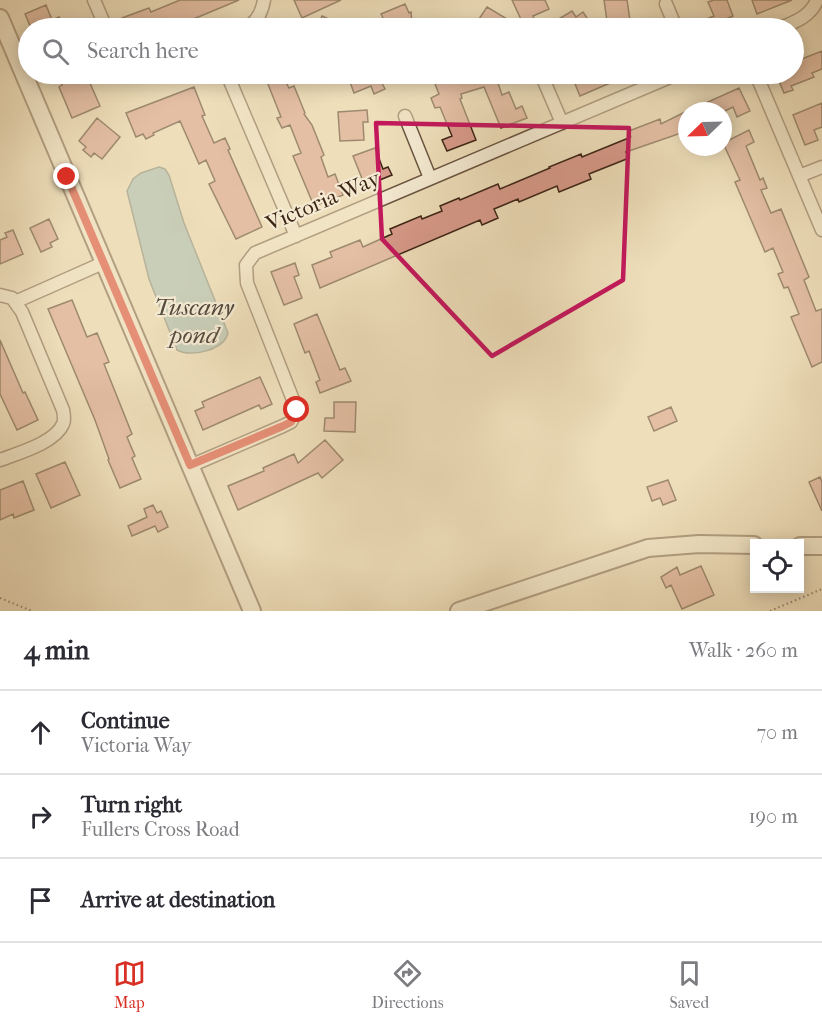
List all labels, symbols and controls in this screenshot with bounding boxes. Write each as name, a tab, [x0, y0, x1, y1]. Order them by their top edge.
search box	[18, 18, 804, 84]
icon: search	[39, 35, 72, 68]
text: Search here	[87, 38, 199, 64]
north arrow	[678, 102, 732, 156]
route end	[53, 163, 79, 189]
street label: Victoria Way	[261, 165, 385, 237]
water label: Tuscany pond	[154, 293, 235, 349]
route start	[283, 396, 309, 422]
map controls	[750, 539, 804, 593]
button: locate	[750, 539, 804, 593]
text: 4 min	[24, 635, 89, 666]
text: Walk · 260 m	[689, 639, 798, 662]
text: Continue	[81, 708, 170, 734]
icon: ahead	[24, 716, 57, 749]
text: 70 m	[756, 721, 798, 744]
text: Victoria Way	[81, 734, 192, 757]
text: Turn right	[81, 792, 182, 818]
icon: right	[24, 800, 57, 833]
text: 190 m	[748, 805, 798, 828]
text: Fullers Cross Road	[81, 818, 240, 841]
icon: arrive	[24, 884, 57, 917]
text: Arrive at destination	[81, 887, 275, 913]
tab: Map	[113, 957, 146, 1012]
tab: Directions	[372, 957, 444, 1012]
tab: Saved	[669, 957, 709, 1012]

